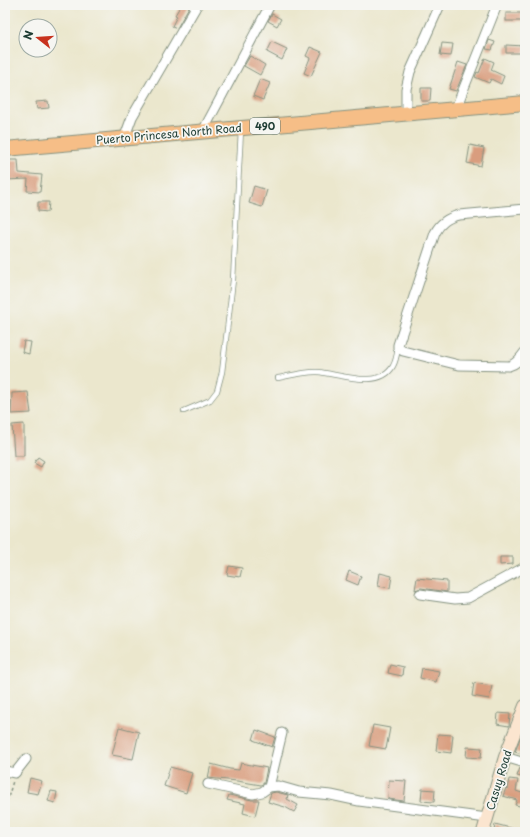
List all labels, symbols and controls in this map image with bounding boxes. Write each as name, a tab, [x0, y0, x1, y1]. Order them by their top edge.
north arrow	[18, 18, 58, 58]
text: N	[19, 28, 37, 42]
road number: 490	[250, 118, 280, 134]
street label: Puerto Princesa North Road	[95, 119, 243, 148]
street label: Casuy Road	[481, 748, 516, 812]

